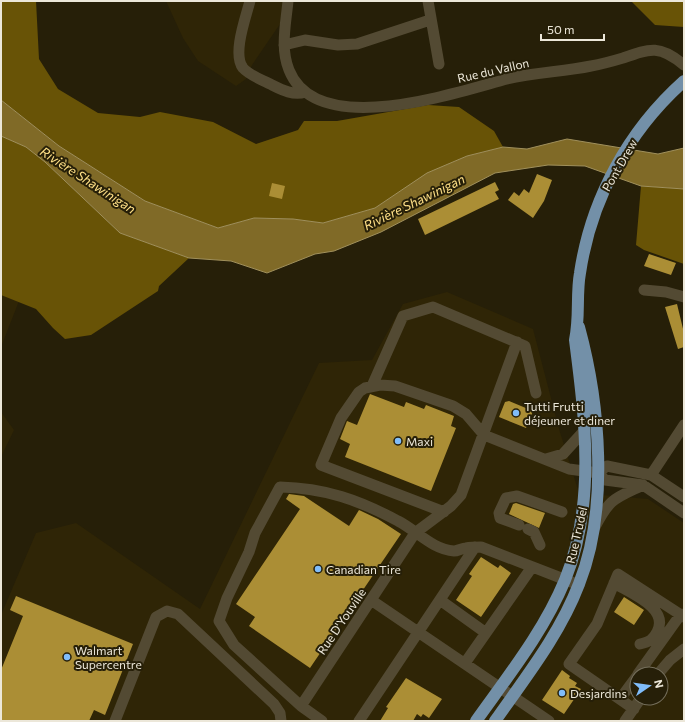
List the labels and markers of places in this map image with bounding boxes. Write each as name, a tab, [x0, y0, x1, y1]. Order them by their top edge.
place label: Tutti Frutti déjeuner et diner	[524, 399, 615, 427]
marker: Tutti Frutti déjeuner et diner	[511, 408, 521, 418]
place label: Maxi	[406, 434, 433, 448]
marker: Maxi	[393, 436, 403, 446]
place label: Canadian Tire	[326, 562, 401, 576]
marker: Canadian Tire	[313, 564, 323, 574]
place label: Walmart Supercentre	[75, 643, 142, 671]
marker: Walmart Supercentre	[62, 652, 72, 662]
place label: Desjardins	[570, 686, 627, 700]
marker: Desjardins	[557, 688, 567, 698]

